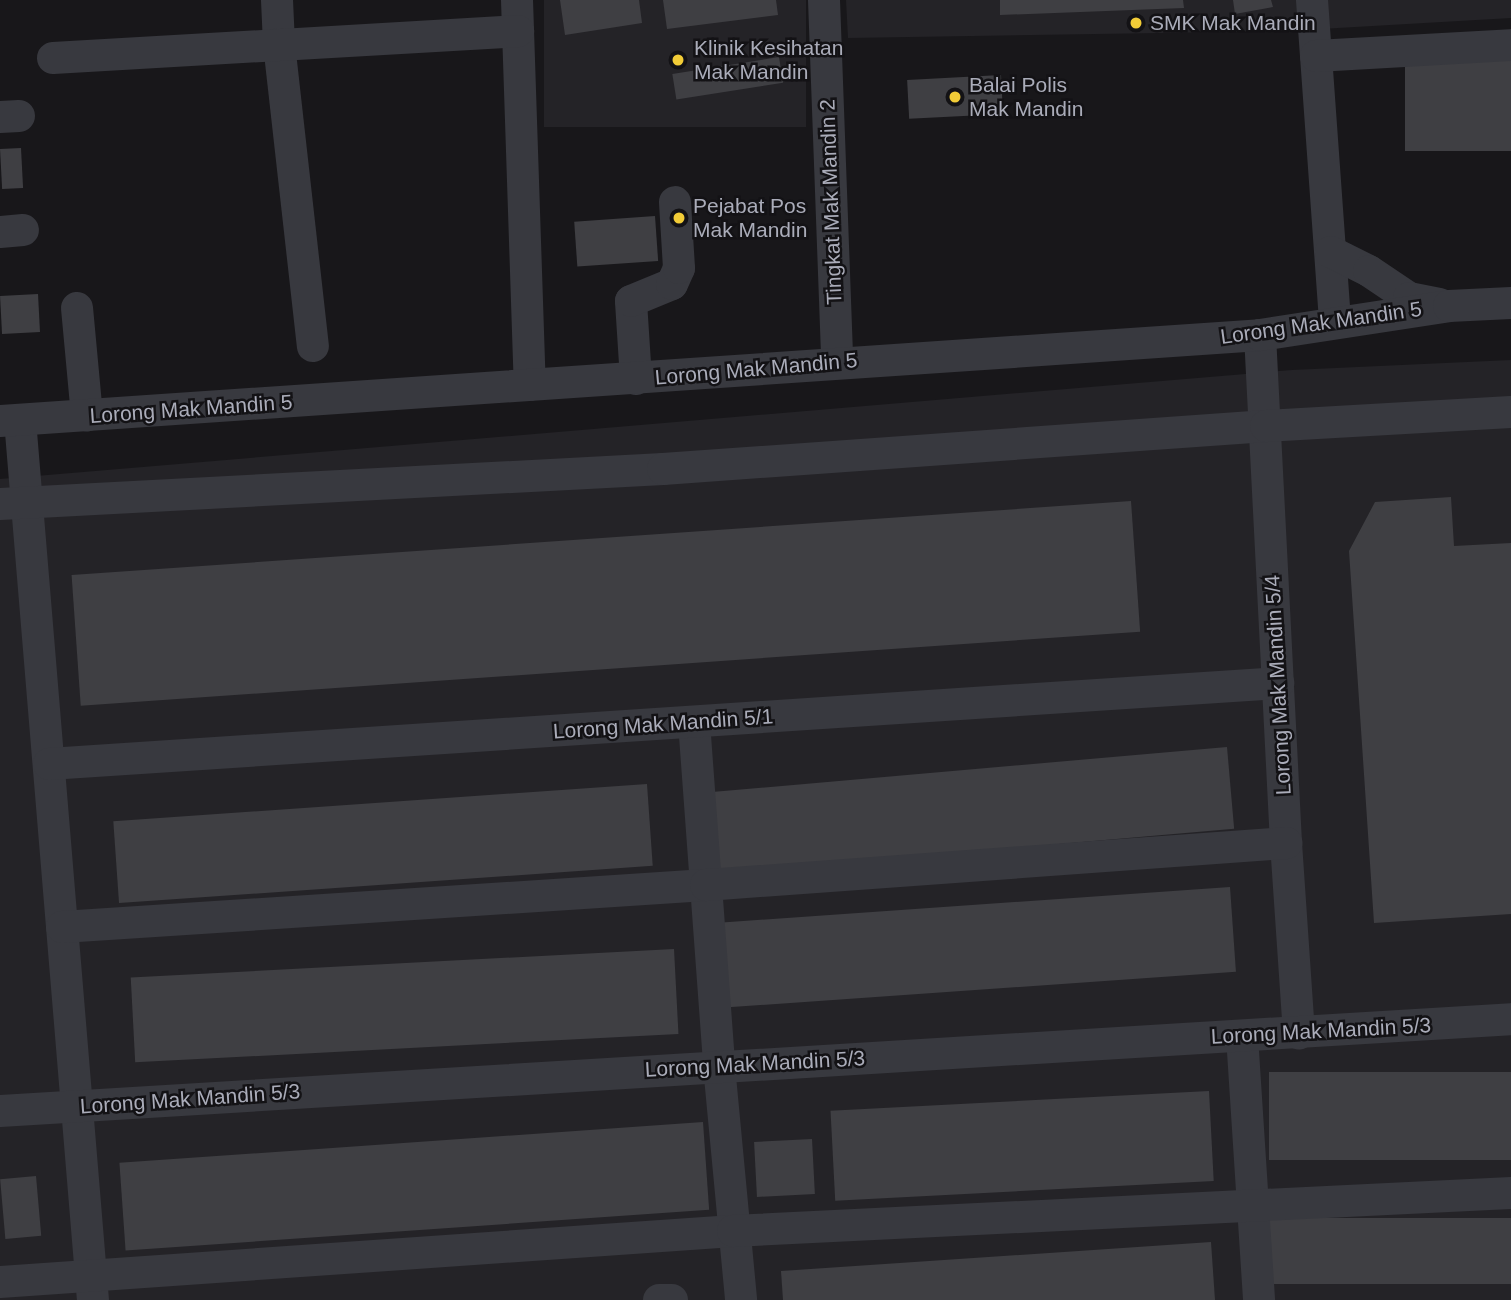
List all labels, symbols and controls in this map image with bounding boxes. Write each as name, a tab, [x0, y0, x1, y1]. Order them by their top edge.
place label: SMK Mak Mandin	[1150, 10, 1316, 36]
marker: SMK Mak Mandin	[1128, 15, 1144, 31]
place label: Klinik Kesihatan Mak Mandin	[694, 35, 843, 85]
marker: Klinik Kesihatan Mak Mandin	[668, 50, 688, 70]
place label: Balai Polis Mak Mandin	[969, 72, 1083, 122]
marker: Balai Polis Mak Mandin	[947, 89, 963, 105]
street label: Tingkat Mak Mandin 2	[815, 99, 847, 305]
place label: Pejabat Pos Mak Mandin	[693, 193, 807, 243]
marker: Pejabat Pos Mak Mandin	[671, 210, 687, 226]
street label: Lorong Mak Mandin 5	[1219, 296, 1423, 350]
street label: Lorong Mak Mandin 5	[654, 348, 858, 390]
street label: Lorong Mak Mandin 5	[89, 389, 293, 429]
street label: Lorong Mak Mandin 5/4	[1260, 574, 1296, 796]
street label: Lorong Mak Mandin 5/1	[552, 704, 774, 744]
street label: Lorong Mak Mandin 5/3	[1210, 1013, 1432, 1049]
street label: Lorong Mak Mandin 5/3	[644, 1046, 866, 1082]
street label: Lorong Mak Mandin 5/3	[79, 1079, 301, 1119]

